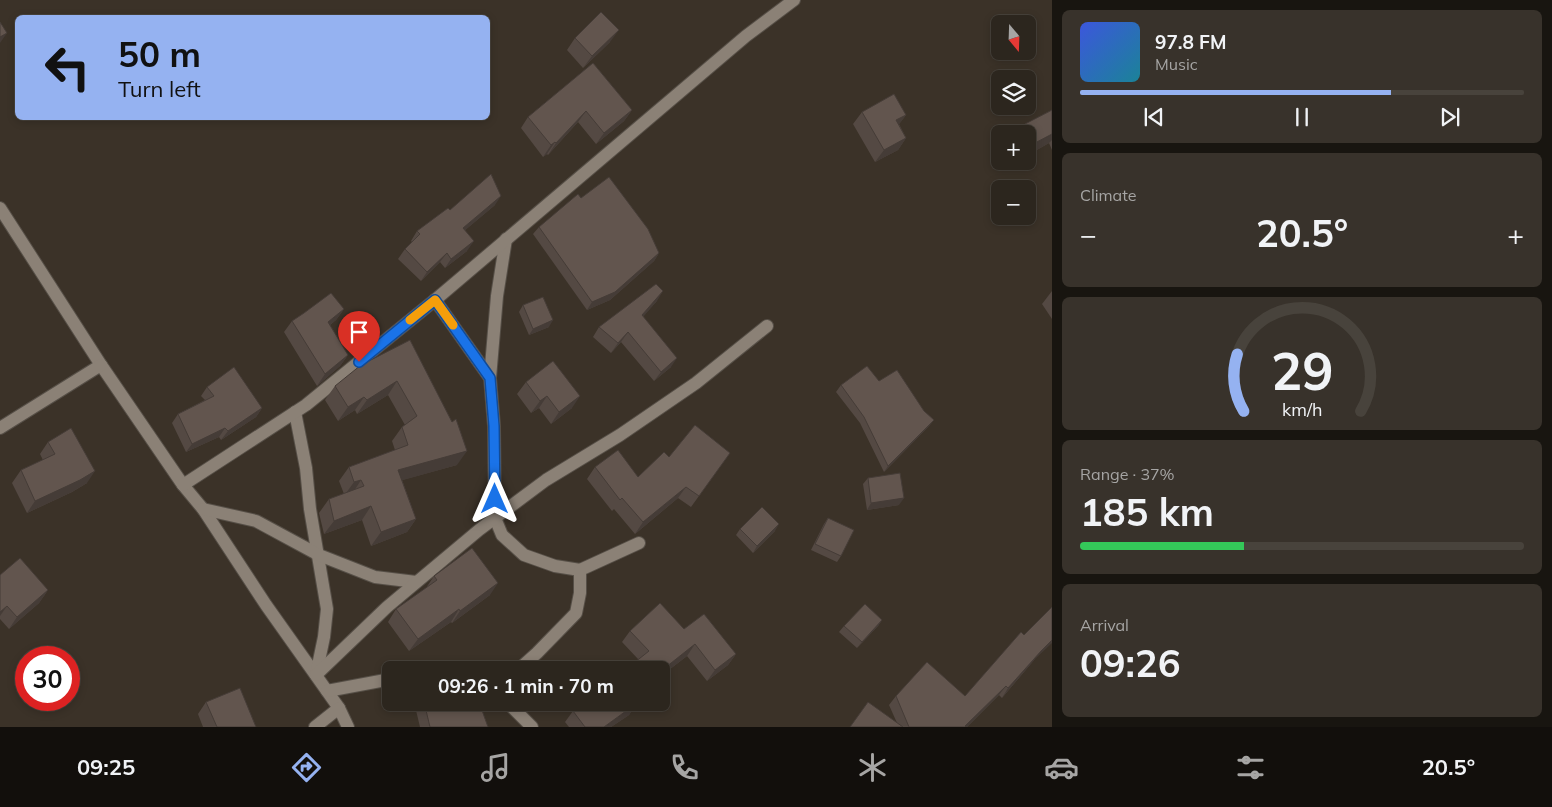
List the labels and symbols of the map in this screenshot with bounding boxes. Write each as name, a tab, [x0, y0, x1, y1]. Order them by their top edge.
north arrow	[991, 15, 1036, 60]
pin	[338, 311, 380, 362]
position arrow	[468, 472, 520, 524]
speed limit sign: 30	[15, 646, 80, 711]

